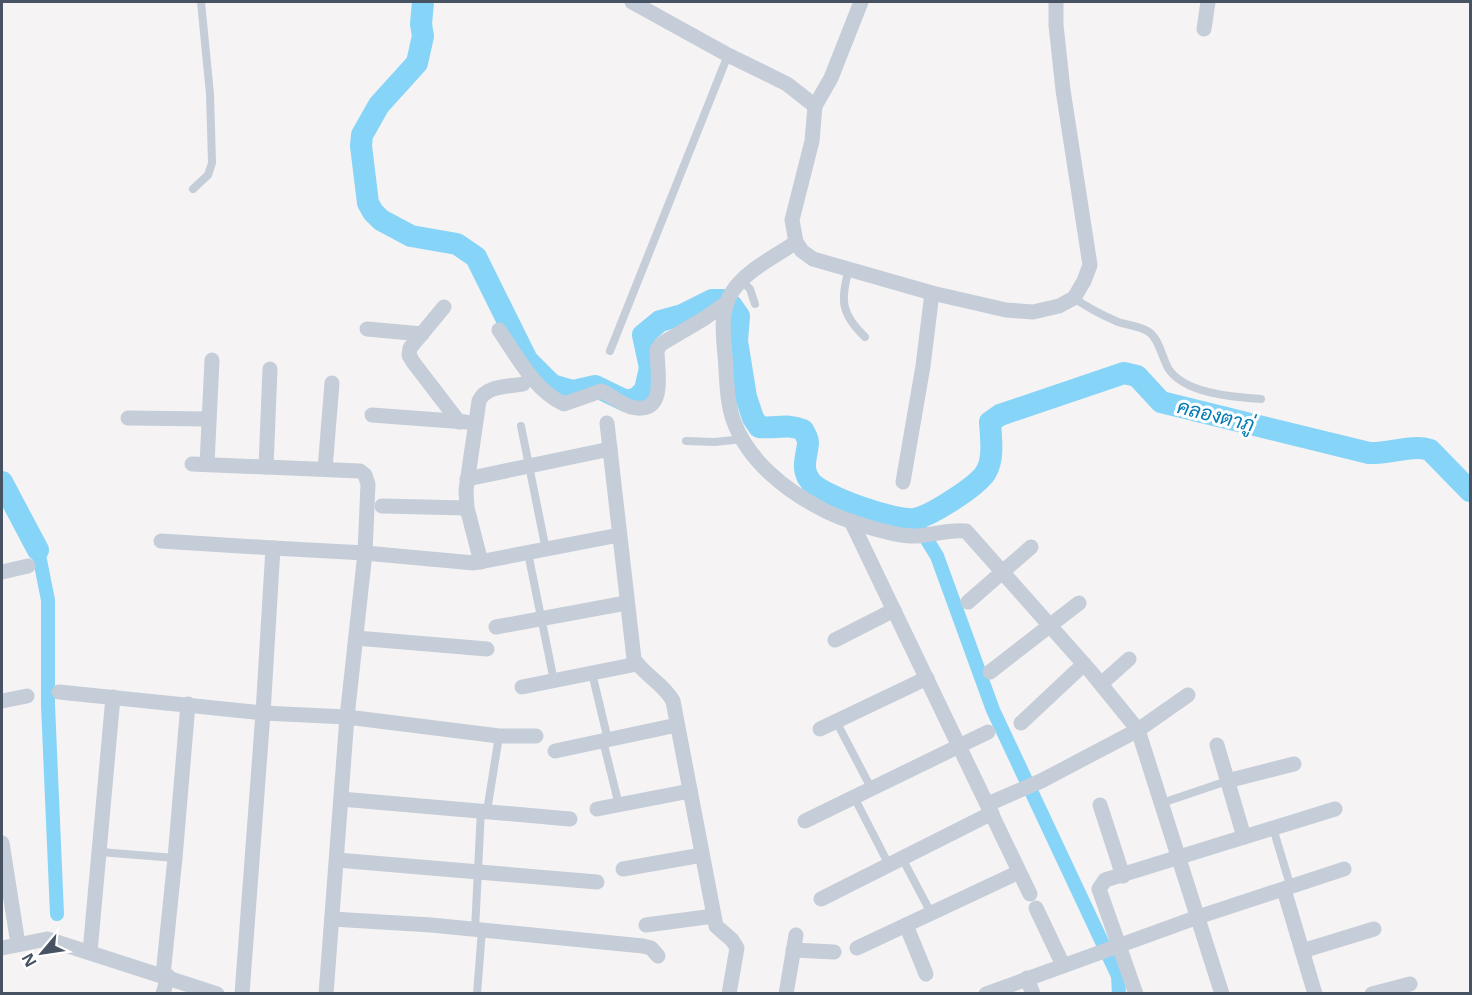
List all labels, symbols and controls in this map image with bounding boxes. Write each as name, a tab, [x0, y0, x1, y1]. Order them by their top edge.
water label: คลองตาภู่	[1174, 392, 1258, 440]
north arrow	[12, 923, 72, 983]
text: N	[16, 949, 42, 971]

